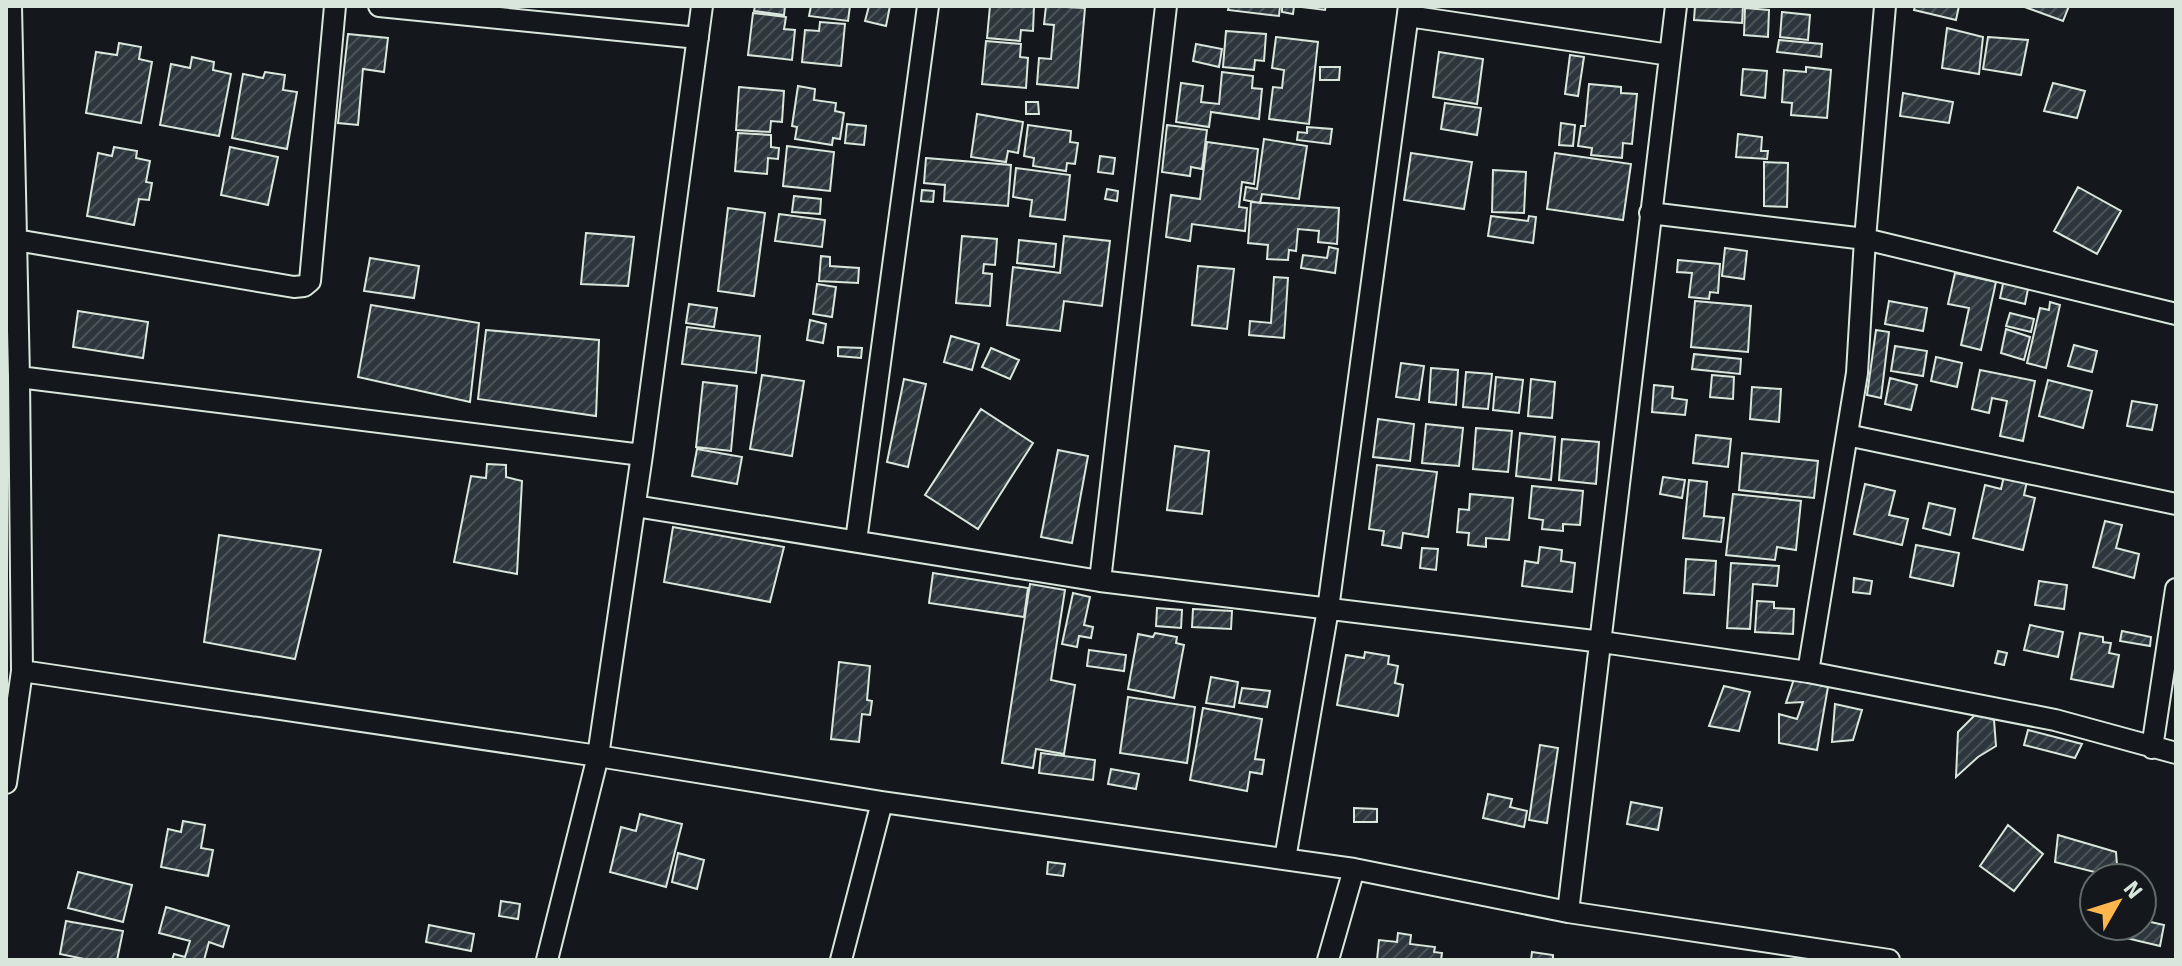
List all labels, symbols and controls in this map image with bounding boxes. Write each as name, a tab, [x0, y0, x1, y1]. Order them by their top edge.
north arrow	[2078, 862, 2158, 942]
text: N	[2118, 875, 2148, 904]

